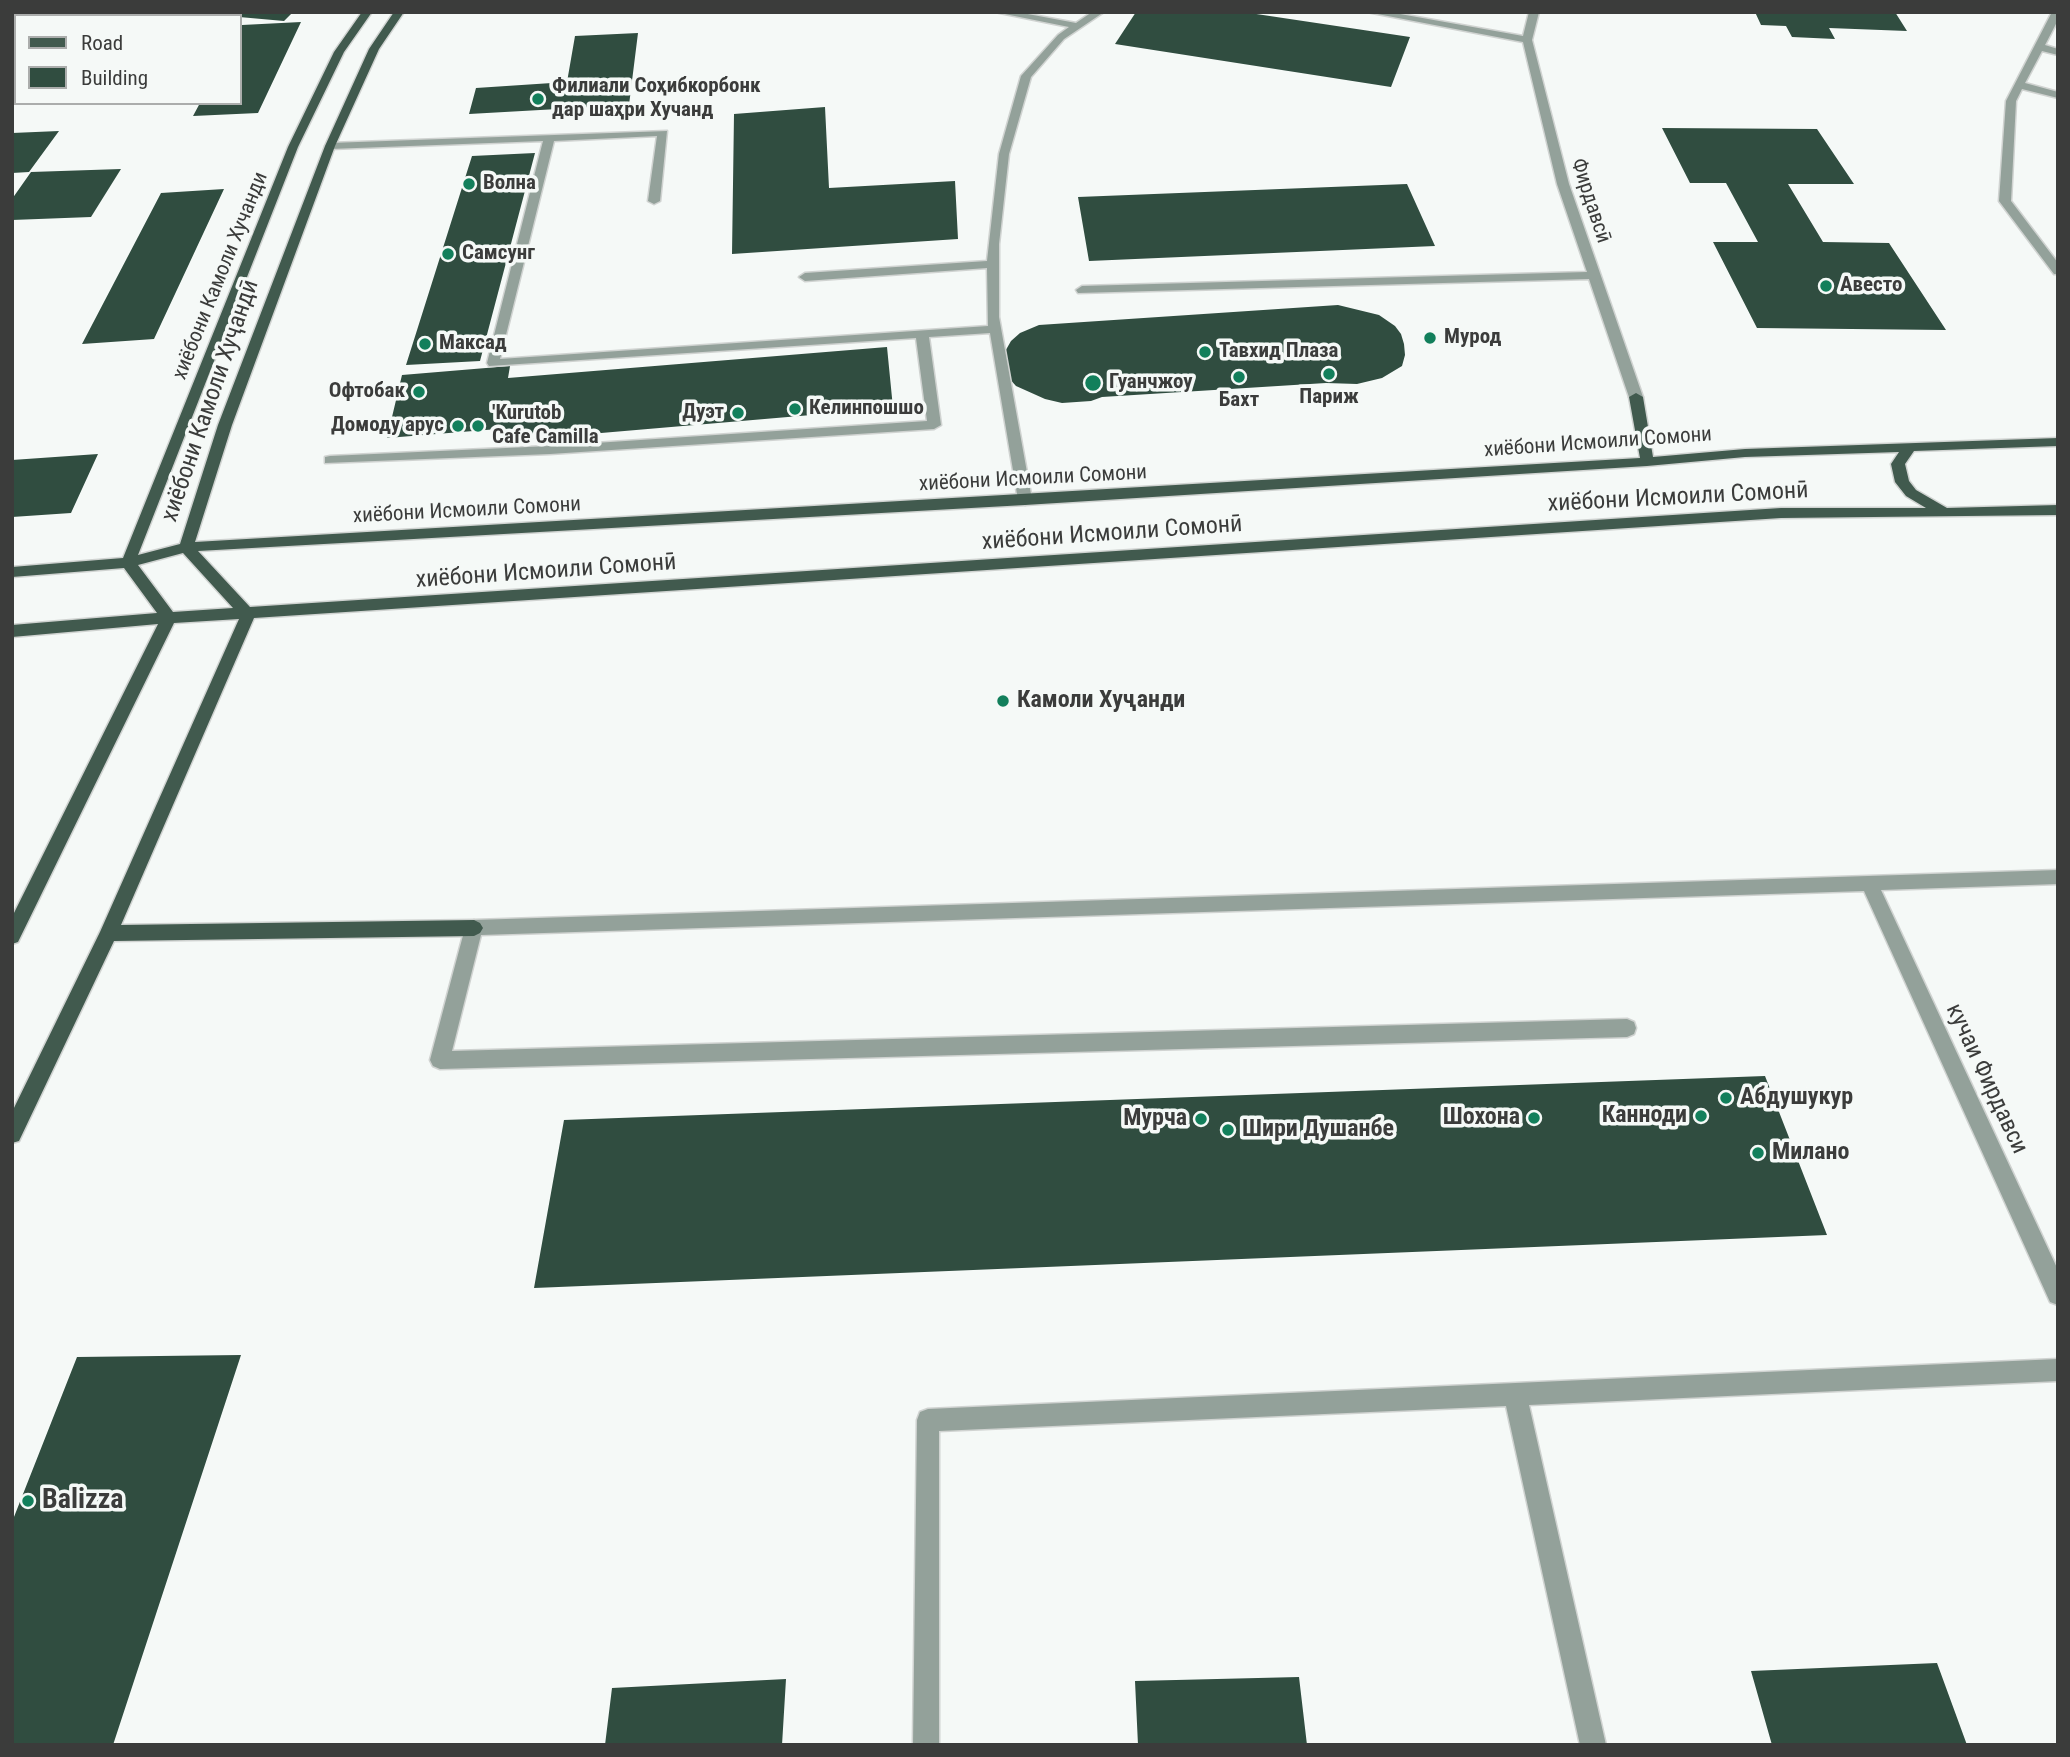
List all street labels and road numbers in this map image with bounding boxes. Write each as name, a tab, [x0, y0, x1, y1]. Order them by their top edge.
street label: Фирдавсӣ	[1565, 156, 1615, 246]
street label: хиёбони Камоли Хучанди	[168, 169, 274, 383]
street label: хиёбони Камоли Хуҷандӣ	[156, 276, 266, 526]
street label: хиёбони Исмоили Сомони	[1483, 422, 1713, 464]
street label: хиёбони Исмоили Сомони	[918, 460, 1148, 498]
street label: хиёбони Исмоили Сомонӣ	[1547, 477, 1809, 519]
street label: хиёбони Исмоили Сомони	[352, 492, 582, 530]
street label: хиёбони Исмоили Сомонӣ	[981, 511, 1243, 557]
street label: хиёбони Исмоили Сомонӣ	[415, 549, 677, 595]
street label: кучаи Фирдавси	[1939, 999, 2033, 1159]

